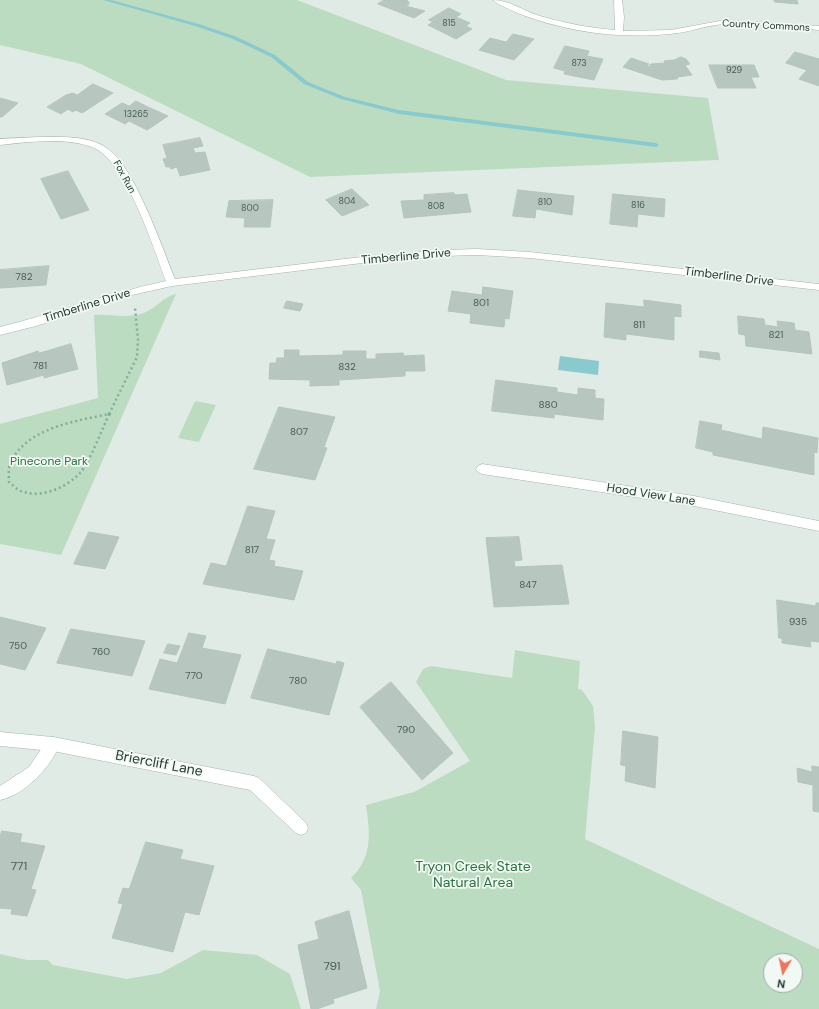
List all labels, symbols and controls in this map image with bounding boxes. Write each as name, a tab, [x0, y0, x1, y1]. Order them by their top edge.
street label: Country Commons	[722, 18, 810, 34]
house number: 815	[442, 19, 456, 29]
house number: 873	[571, 59, 587, 69]
house number: 929	[726, 66, 742, 76]
house number: 13265	[124, 110, 148, 120]
street label: Fox Run	[110, 158, 138, 196]
house number: 804	[338, 197, 356, 207]
house number: 810	[538, 198, 552, 208]
house number: 816	[631, 201, 645, 211]
house number: 808	[427, 202, 445, 212]
house number: 800	[241, 204, 259, 214]
street label: Timberline Drive	[361, 246, 451, 268]
street label: Timberline Drive	[683, 264, 775, 290]
house number: 782	[16, 271, 32, 283]
street label: Timberline Drive	[42, 286, 132, 326]
house number: 801	[473, 297, 489, 309]
house number: 811	[633, 319, 645, 331]
house number: 821	[769, 329, 783, 341]
house number: 781	[33, 360, 47, 372]
house number: 832	[338, 361, 356, 373]
house number: 880	[539, 399, 557, 411]
house number: 807	[290, 426, 308, 438]
park label: Pinecone Park	[10, 455, 88, 469]
street label: Hood View Lane	[606, 481, 696, 509]
house number: 817	[245, 544, 259, 556]
house number: 847	[519, 579, 537, 591]
house number: 935	[789, 616, 807, 628]
house number: 750	[9, 640, 27, 652]
house number: 760	[92, 646, 110, 658]
house number: 770	[185, 670, 203, 682]
house number: 780	[289, 675, 307, 687]
house number: 790	[397, 724, 415, 736]
street label: Briercliff Lane	[114, 747, 204, 781]
park label: Tryon Creek State Natural Area	[415, 859, 531, 892]
house number: 771	[11, 860, 27, 874]
north arrow	[763, 953, 803, 993]
house number: 791	[323, 960, 341, 974]
text: N	[776, 976, 786, 991]

